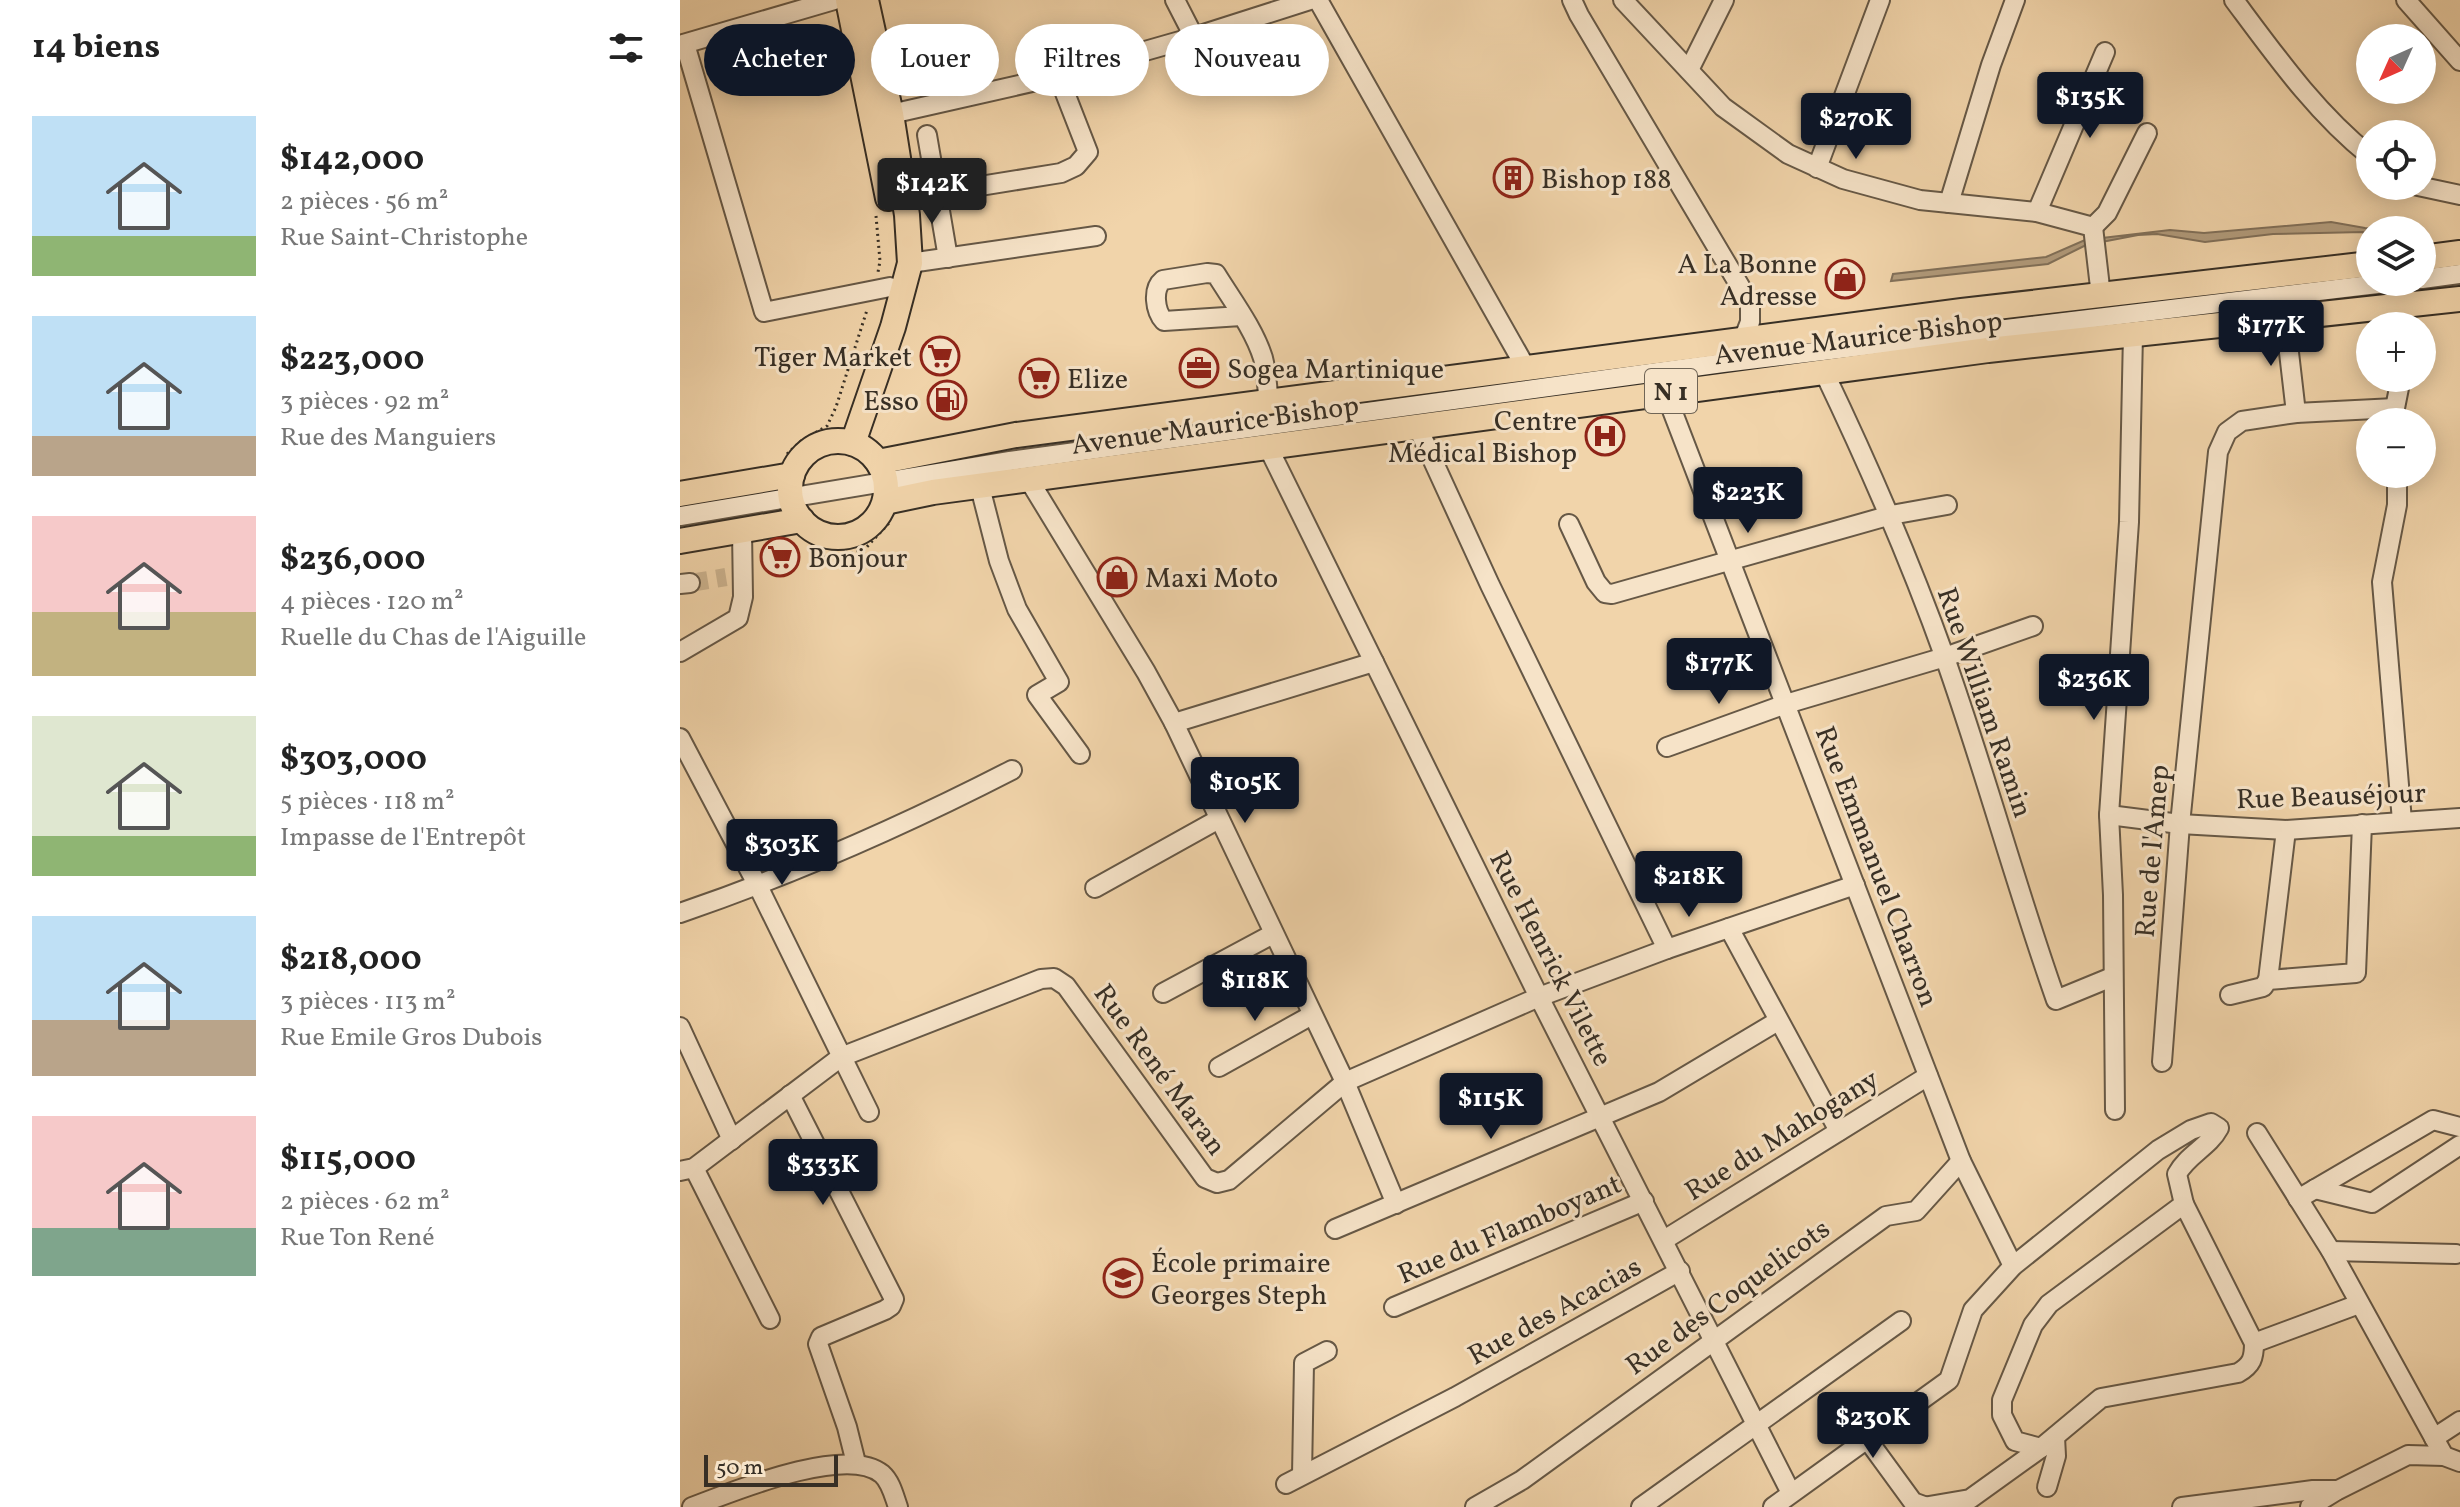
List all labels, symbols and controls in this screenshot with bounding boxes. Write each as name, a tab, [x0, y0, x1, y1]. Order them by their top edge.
chip: Acheter	[704, 24, 855, 96]
chip: Louer	[871, 24, 999, 96]
chip: Filtres	[1015, 24, 1149, 96]
chip: Nouveau	[1165, 24, 1329, 96]
north arrow	[2356, 24, 2436, 104]
map controls	[2356, 24, 2436, 488]
text: 14 biens	[32, 25, 160, 72]
icon: filters	[604, 26, 648, 70]
pin: $135K	[2034, 72, 2146, 140]
text: $135K	[2055, 80, 2125, 116]
pin: $270K	[1800, 93, 1912, 161]
text: $270K	[1819, 101, 1893, 137]
button: locate	[2356, 120, 2436, 200]
text: $142,000	[280, 137, 424, 184]
icon: home	[96, 148, 192, 244]
building icon: Bishop 188	[1492, 157, 1534, 199]
pin: $142K	[876, 158, 988, 226]
place label: Bishop 188	[1541, 161, 1671, 200]
text: $142K	[895, 166, 969, 202]
text: 2 pièces · 56 m²	[280, 184, 448, 220]
button: layers	[2356, 216, 2436, 296]
text: Rue Saint-Christophe	[280, 220, 528, 256]
place label: A La Bonne Adresse	[1677, 246, 1817, 317]
shop icon: A La Bonne Adresse	[1824, 258, 1866, 300]
pin: $177K	[2215, 300, 2327, 368]
street label: Avenue Maurice Bishop	[1712, 302, 2005, 377]
text: $177K	[2237, 308, 2305, 344]
button: +	[2356, 312, 2436, 392]
supermarket icon: Tiger Market	[919, 335, 961, 377]
text: $223,000	[280, 337, 425, 384]
place label: Tiger Market	[754, 339, 912, 378]
office icon: Sogea Martinique	[1178, 347, 1220, 389]
icon: home	[96, 348, 192, 444]
place label: Sogea Martinique	[1227, 351, 1444, 390]
supermarket icon: Elize	[1018, 357, 1060, 399]
place label: Elize	[1067, 361, 1128, 400]
road number: N 1	[1645, 369, 1697, 413]
fuel station icon: Esso	[926, 379, 968, 421]
place label: Esso	[863, 383, 919, 422]
text: 3 pièces · 92 m²	[280, 384, 449, 420]
street label: Avenue Maurice Bishop	[1069, 387, 1362, 466]
place label: Centre Médical Bishop	[1388, 403, 1577, 474]
button: −	[2356, 408, 2436, 488]
hospital icon: Centre Médical Bishop	[1584, 415, 1626, 457]
text: Rue des Manguiers	[280, 420, 496, 456]
pin: $223K	[1692, 467, 1804, 535]
text: $223K	[1711, 475, 1785, 511]
supermarket icon: Bonjour	[759, 536, 801, 578]
text: $236,000	[280, 537, 425, 584]
place label: Bonjour	[808, 540, 908, 579]
icon: home	[96, 548, 192, 644]
shop icon: Maxi Moto	[1096, 556, 1138, 598]
place label: Maxi Moto	[1145, 560, 1278, 599]
street label: Rue William Ramin	[1926, 582, 2041, 823]
text: 4 pièces · 120 m²	[280, 584, 464, 620]
text: Ruelle du Chas de l'Aiguille	[280, 620, 586, 656]
pin: $177K	[1663, 638, 1775, 706]
text: $177K	[1685, 646, 1753, 682]
pin: $236K	[2038, 654, 2150, 722]
text: $236K	[2057, 662, 2131, 698]
street label: Rue Emmanuel Charron	[1804, 721, 1947, 1013]
text: $303,000	[280, 737, 427, 784]
icon: home	[96, 748, 192, 844]
pin: $105K	[1189, 757, 1301, 825]
street label: Rue de l'Amep	[2127, 763, 2180, 939]
text: $105K	[1209, 765, 1281, 801]
street label: Rue Beauséjour	[2236, 775, 2427, 820]
text: 5 pièces · 118 m²	[280, 784, 455, 820]
pin: $303K	[726, 819, 838, 887]
text: Impasse de l'Entrepôt	[280, 820, 526, 856]
text: $303K	[744, 827, 820, 863]
street label: Rue Henrick Vilette	[1479, 845, 1621, 1074]
pin: $218K	[1633, 851, 1745, 919]
text: $218K	[1653, 859, 1725, 895]
text: $218,000	[280, 937, 422, 984]
icon: home	[96, 948, 192, 1044]
pin: $118K	[1199, 955, 1311, 1023]
text: $118K	[1221, 963, 1289, 999]
street label: Rue René Maran	[1083, 977, 1235, 1164]
text: 3 pièces · 113 m²	[280, 984, 456, 1020]
text: Rue Emile Gros Dubois	[280, 1020, 542, 1056]
street label: Rue du Mahogany	[1678, 1061, 1887, 1211]
pin: $115K	[1435, 1073, 1547, 1141]
text: $115K	[1458, 1081, 1524, 1117]
text: $115,000	[280, 1137, 416, 1184]
pin: $333K	[767, 1139, 879, 1207]
text: $333K	[787, 1147, 859, 1183]
icon: home	[96, 1148, 192, 1244]
street label: Rue du Flamboyant	[1392, 1166, 1628, 1295]
text: 2 pièces · 62 m²	[280, 1184, 450, 1220]
street label: Rue des Coquelicots	[1618, 1211, 1839, 1386]
text: Rue Ton René	[280, 1220, 435, 1256]
place label: École primaire Georges Steph	[1151, 1245, 1331, 1316]
street label: Rue des Acacias	[1461, 1248, 1649, 1376]
school or university icon: École primaire Georges Steph	[1102, 1257, 1144, 1299]
pin: $230K	[1817, 1392, 1929, 1460]
text: $230K	[1835, 1400, 1911, 1436]
scale bar	[704, 1451, 838, 1487]
text: 50 m	[716, 1453, 763, 1484]

